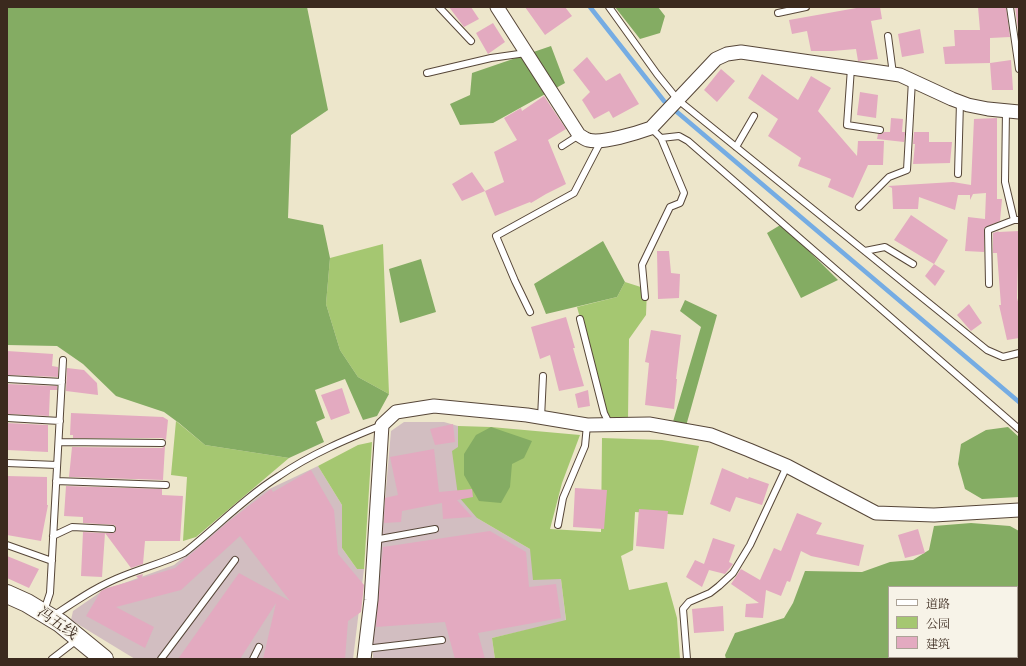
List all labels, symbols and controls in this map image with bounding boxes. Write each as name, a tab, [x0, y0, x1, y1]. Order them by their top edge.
legend	[888, 586, 1018, 658]
text: 道路	[926, 597, 950, 611]
street label: 冯五线	[33, 604, 81, 644]
text: 公园	[926, 617, 950, 631]
text: 建筑	[926, 637, 950, 651]

